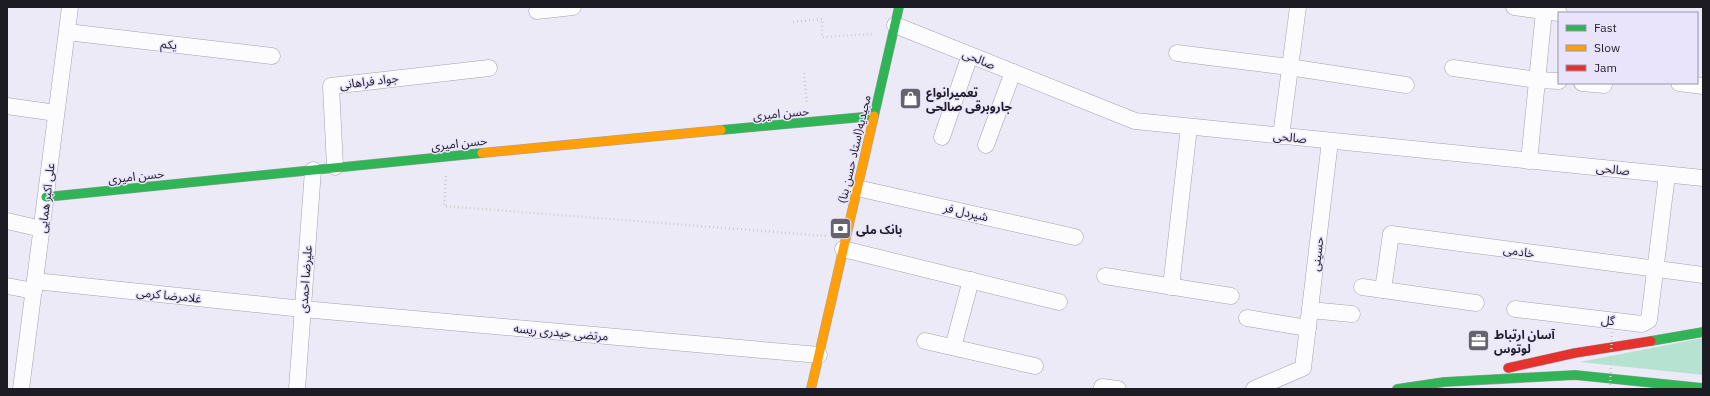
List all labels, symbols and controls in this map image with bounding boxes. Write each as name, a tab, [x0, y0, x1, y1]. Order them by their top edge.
legend	[1558, 12, 1698, 84]
text: Fast	[1594, 20, 1617, 35]
street label: یکم	[160, 36, 178, 54]
text: Slow	[1594, 40, 1620, 55]
street label: صالحی	[960, 46, 998, 72]
text: Jam	[1594, 60, 1617, 75]
street label: جواد فراهانی	[339, 70, 399, 92]
place label: تعمیرانواع جاروبرقی صالحی	[926, 85, 1013, 114]
shop icon: تعمیرانواع جاروبرقی صالحی	[898, 86, 924, 112]
street label: مجیدیه(استاد حسن بنا)	[834, 93, 874, 205]
street label: حسن امیری	[752, 103, 810, 123]
street label: صالحی	[1272, 128, 1308, 146]
street label: حسن امیری	[430, 133, 488, 153]
street label: صالحی	[1595, 160, 1631, 178]
street label: علی اکبر همایی	[34, 162, 58, 234]
street label: حسن امیری	[107, 166, 165, 186]
street label: شیردل فر	[941, 199, 990, 224]
bank icon: بانک ملی	[828, 216, 854, 242]
place label: بانک ملی	[856, 222, 903, 237]
street label: حسینی	[1307, 236, 1327, 272]
street label: خادمی	[1502, 241, 1536, 261]
street label: علیرضا احمدی	[295, 245, 315, 313]
street label: غلامرضا کرمی	[136, 284, 202, 306]
street label: گل	[1600, 312, 1617, 328]
street label: مرتضی حیدری ریسه	[513, 320, 609, 344]
place label: آسان ارتباط لوتوس	[1494, 327, 1556, 356]
office icon: آسان ارتباط لوتوس	[1466, 328, 1492, 354]

